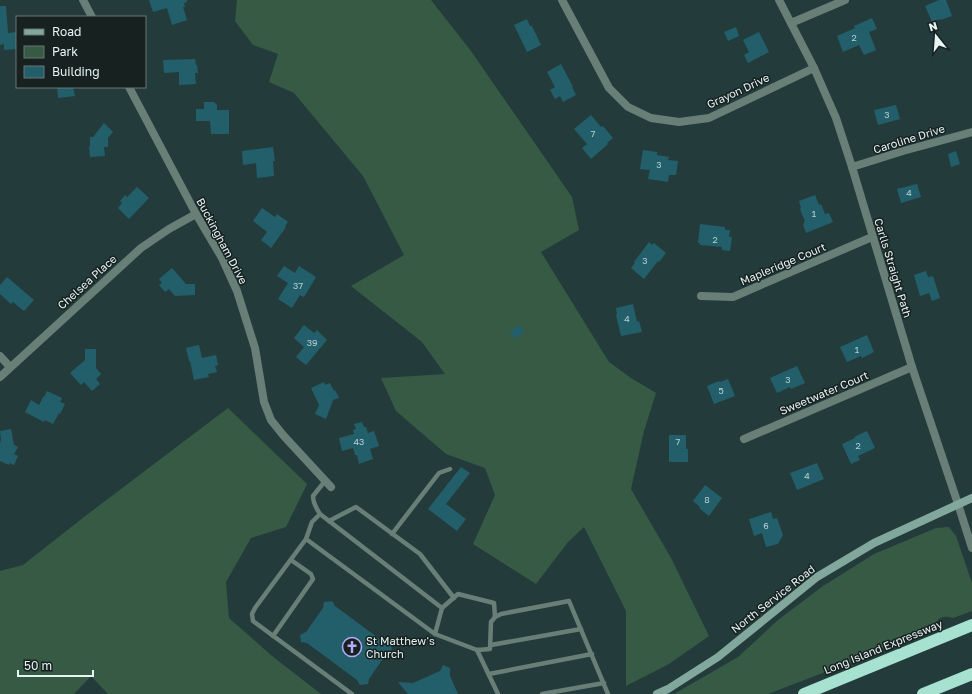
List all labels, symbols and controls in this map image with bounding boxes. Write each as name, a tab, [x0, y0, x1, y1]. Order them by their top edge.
legend	[16, 16, 146, 88]
north arrow	[916, 16, 956, 56]
text: N	[927, 19, 939, 33]
text: Road	[52, 24, 81, 39]
house number: 2	[851, 32, 857, 43]
text: Park	[52, 44, 78, 59]
text: Building	[52, 64, 100, 79]
street label: Grayon Drive	[705, 70, 771, 111]
house number: 3	[884, 109, 890, 120]
street label: Caroline Drive	[872, 121, 946, 156]
house number: 7	[591, 128, 596, 139]
house number: 3	[656, 159, 662, 170]
house number: 4	[906, 187, 912, 198]
street label: Buckingham Drive	[194, 196, 251, 286]
house number: 1	[812, 208, 817, 219]
street label: Carlls Straight Path	[872, 217, 915, 319]
house number: 2	[712, 234, 718, 245]
street label: Mapleridge Court	[738, 240, 828, 287]
street label: Chelsea Place	[55, 252, 119, 311]
house number: 3	[642, 255, 648, 266]
house number: 37	[293, 280, 303, 291]
house number: 4	[624, 313, 630, 324]
house number: 39	[307, 337, 317, 348]
house number: 1	[855, 344, 860, 355]
street label: Sweetwater Court	[777, 368, 870, 417]
house number: 3	[785, 374, 791, 385]
house number: 5	[718, 385, 724, 396]
house number: 43	[354, 436, 364, 447]
house number: 7	[676, 436, 681, 447]
house number: 2	[855, 440, 861, 451]
house number: 4	[804, 470, 810, 481]
house number: 8	[704, 494, 710, 505]
house number: 6	[763, 520, 769, 531]
street label: North Service Road	[728, 562, 817, 635]
street label: Long Island Expressway	[822, 617, 944, 676]
place label: St Matthew's Church	[366, 634, 435, 660]
church icon: St Matthew's Church	[341, 636, 363, 658]
scale bar	[18, 652, 93, 678]
text: 50 m	[24, 658, 52, 673]

